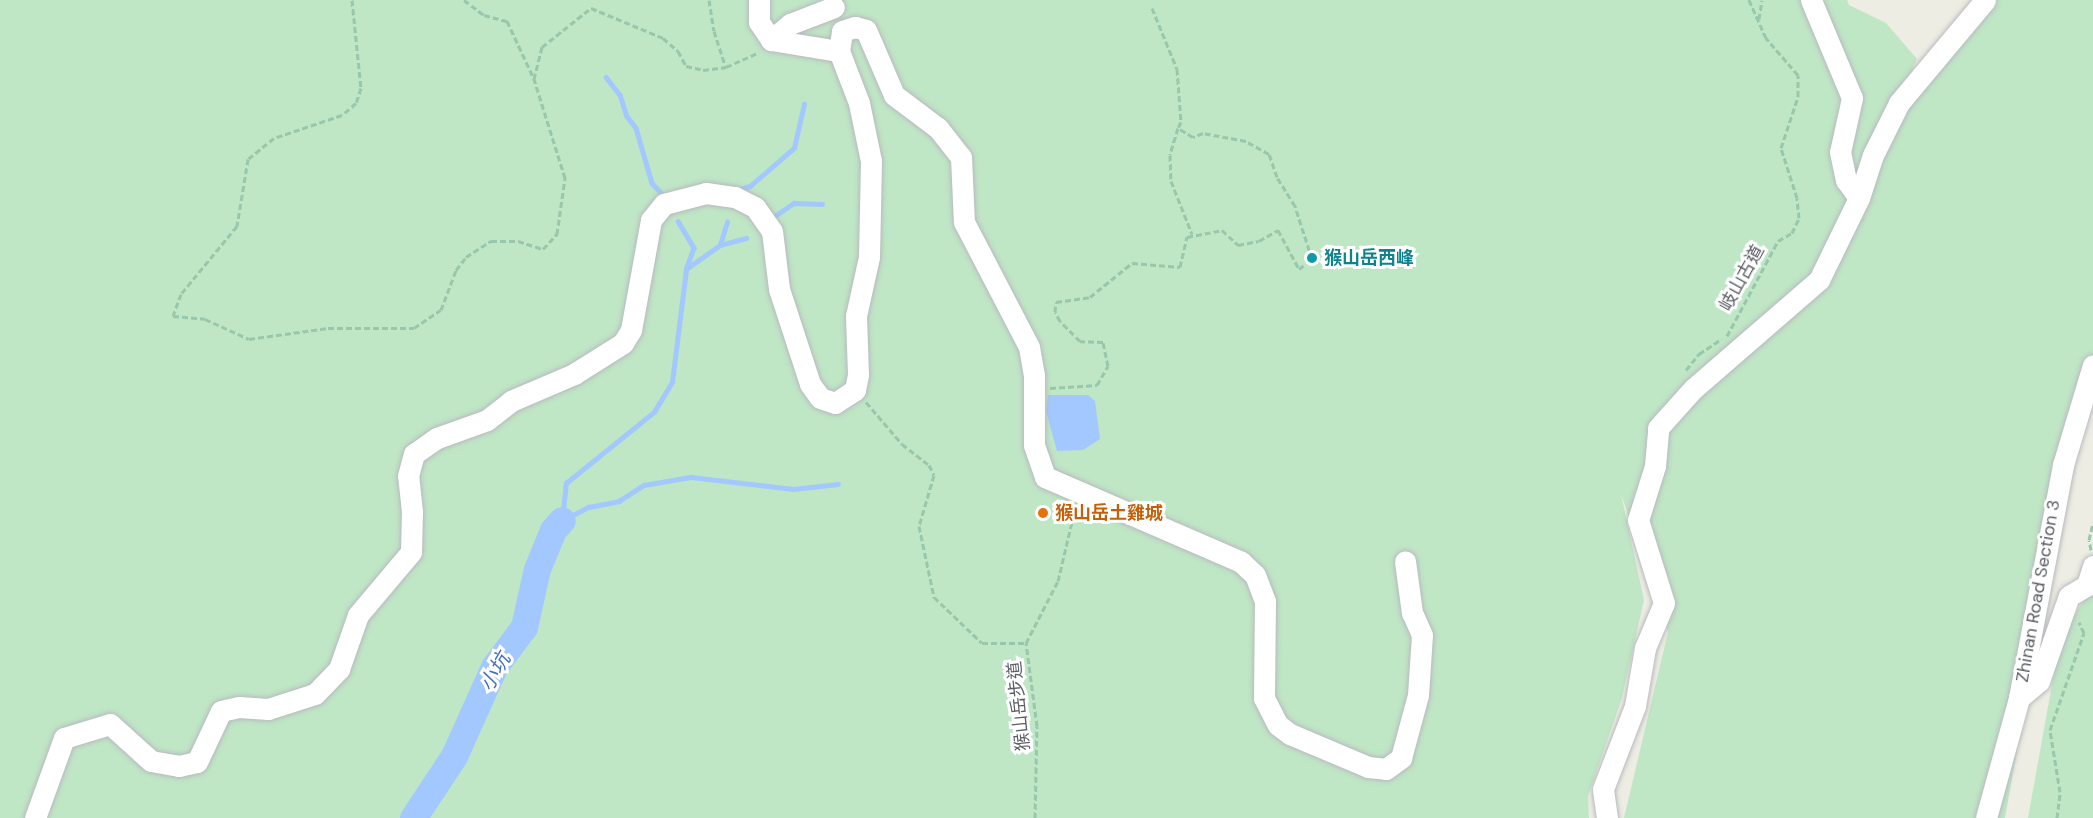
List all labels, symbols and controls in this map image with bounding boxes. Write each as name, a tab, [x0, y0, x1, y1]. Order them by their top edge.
street label: 岐山古道	[1715, 241, 1769, 315]
place label: 猴山岳西峰	[1324, 247, 1414, 269]
marker: 猴山岳西峰	[1305, 251, 1319, 265]
street label: Zhinan Road Section 3	[2011, 498, 2065, 684]
place label: 猴山岳土雞城	[1055, 502, 1163, 524]
marker: 猴山岳土雞城	[1036, 506, 1050, 520]
water label: 小坑	[475, 649, 515, 695]
street label: 猴山岳步道	[1004, 660, 1034, 752]

